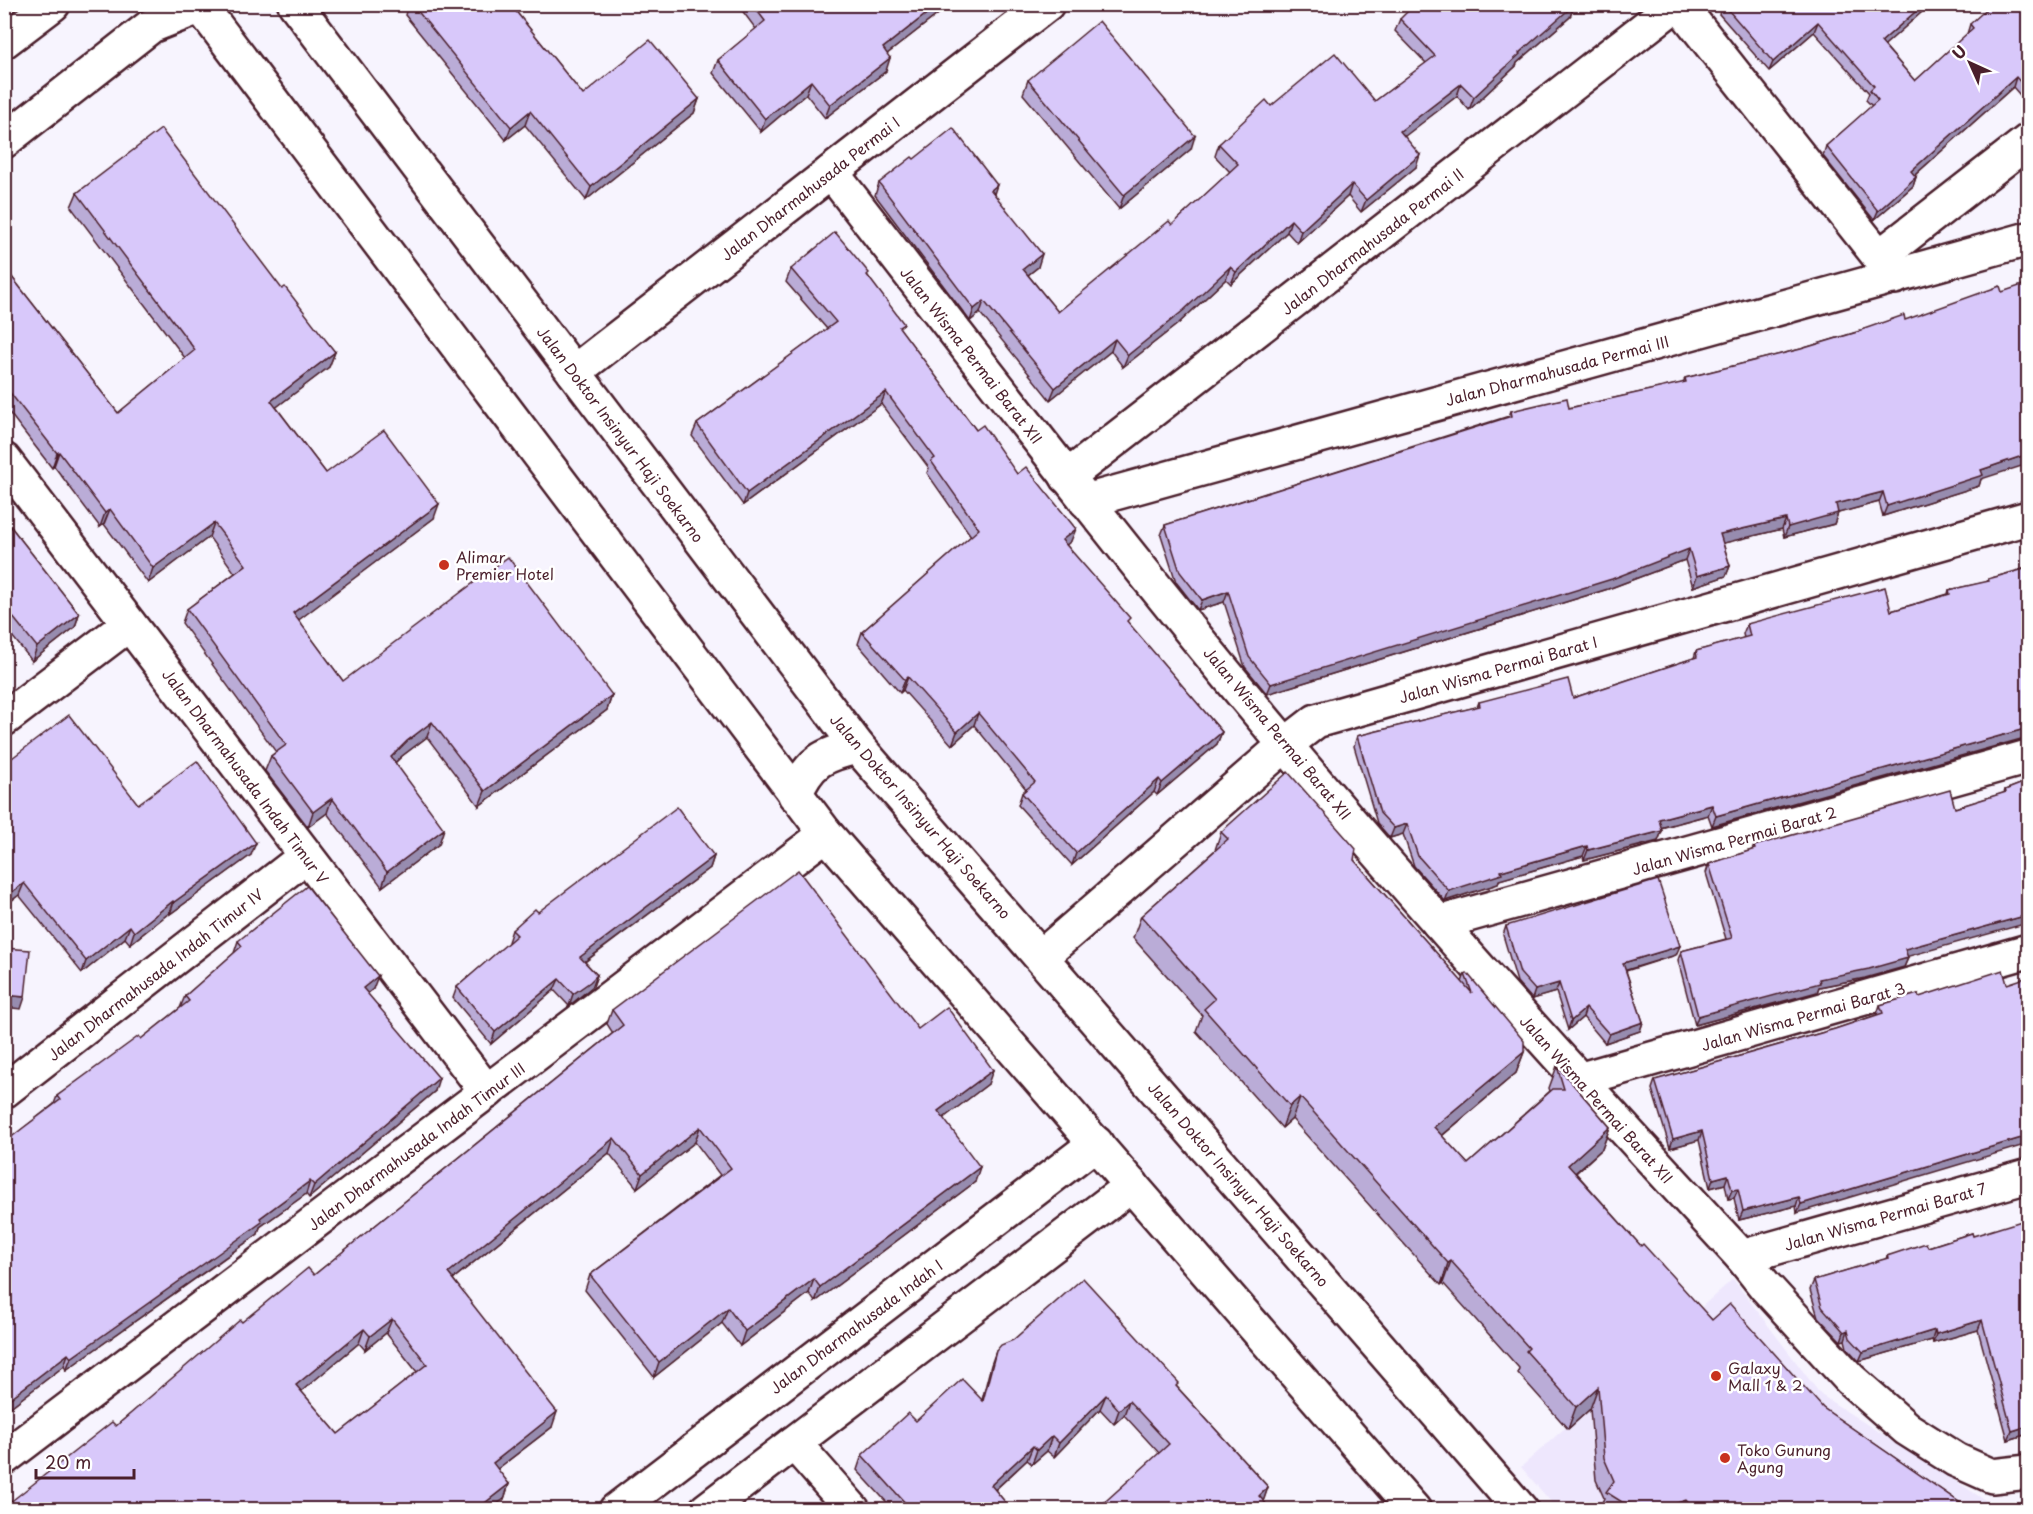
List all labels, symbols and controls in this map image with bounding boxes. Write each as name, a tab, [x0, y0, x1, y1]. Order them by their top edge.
north arrow	[1940, 33, 2000, 93]
text: U	[1946, 39, 1971, 64]
street label: Jalan Dharmahusada Permai I	[715, 111, 905, 265]
street label: Jalan Dharmahusada Permai II	[1276, 162, 1468, 320]
street label: Jalan Wisma Permai Barat XII	[895, 261, 1049, 449]
street label: Jalan Doktor Insinyur Haji Soekarno	[532, 321, 710, 547]
street label: Jalan Dharmahusada Permai III	[1443, 329, 1671, 411]
place label: Alimar Premier Hotel	[456, 545, 554, 585]
marker: Alimar Premier Hotel	[437, 558, 451, 572]
street label: Jalan Wisma Permai Barat I	[1396, 630, 1600, 708]
street label: Jalan Wisma Permai Barat XII	[1199, 642, 1357, 824]
street label: Jalan Dharmahusada Indah Timur V	[157, 664, 335, 888]
street label: Jalan Doktor Insinyur Haji Soekarno	[825, 708, 1017, 924]
street label: Jalan Wisma Permai Barat 2	[1629, 800, 1839, 880]
street label: Jalan Dharmahusada Indah Timur IV	[42, 882, 268, 1066]
street label: Jalan Wisma Permai Barat 3	[1698, 976, 1908, 1056]
street label: Jalan Wisma Permai Barat XII	[1515, 1010, 1679, 1188]
street label: Jalan Dharmahusada Indah Timur III	[302, 1056, 530, 1236]
street label: Jalan Doktor Insinyur Haji Soekarno	[1143, 1076, 1335, 1292]
street label: Jalan Wisma Permai Barat 7	[1781, 1176, 1989, 1256]
street label: Jalan Dharmahusada Indah I	[765, 1253, 947, 1399]
place label: Galaxy Mall 1 & 2	[1728, 1356, 1803, 1396]
marker: Galaxy Mall 1 & 2	[1709, 1369, 1723, 1383]
place label: Toko Gunung Agung	[1737, 1438, 1831, 1478]
scale bar	[36, 1442, 134, 1480]
text: 20 m	[45, 1448, 91, 1475]
marker: Toko Gunung Agung	[1718, 1451, 1732, 1465]

